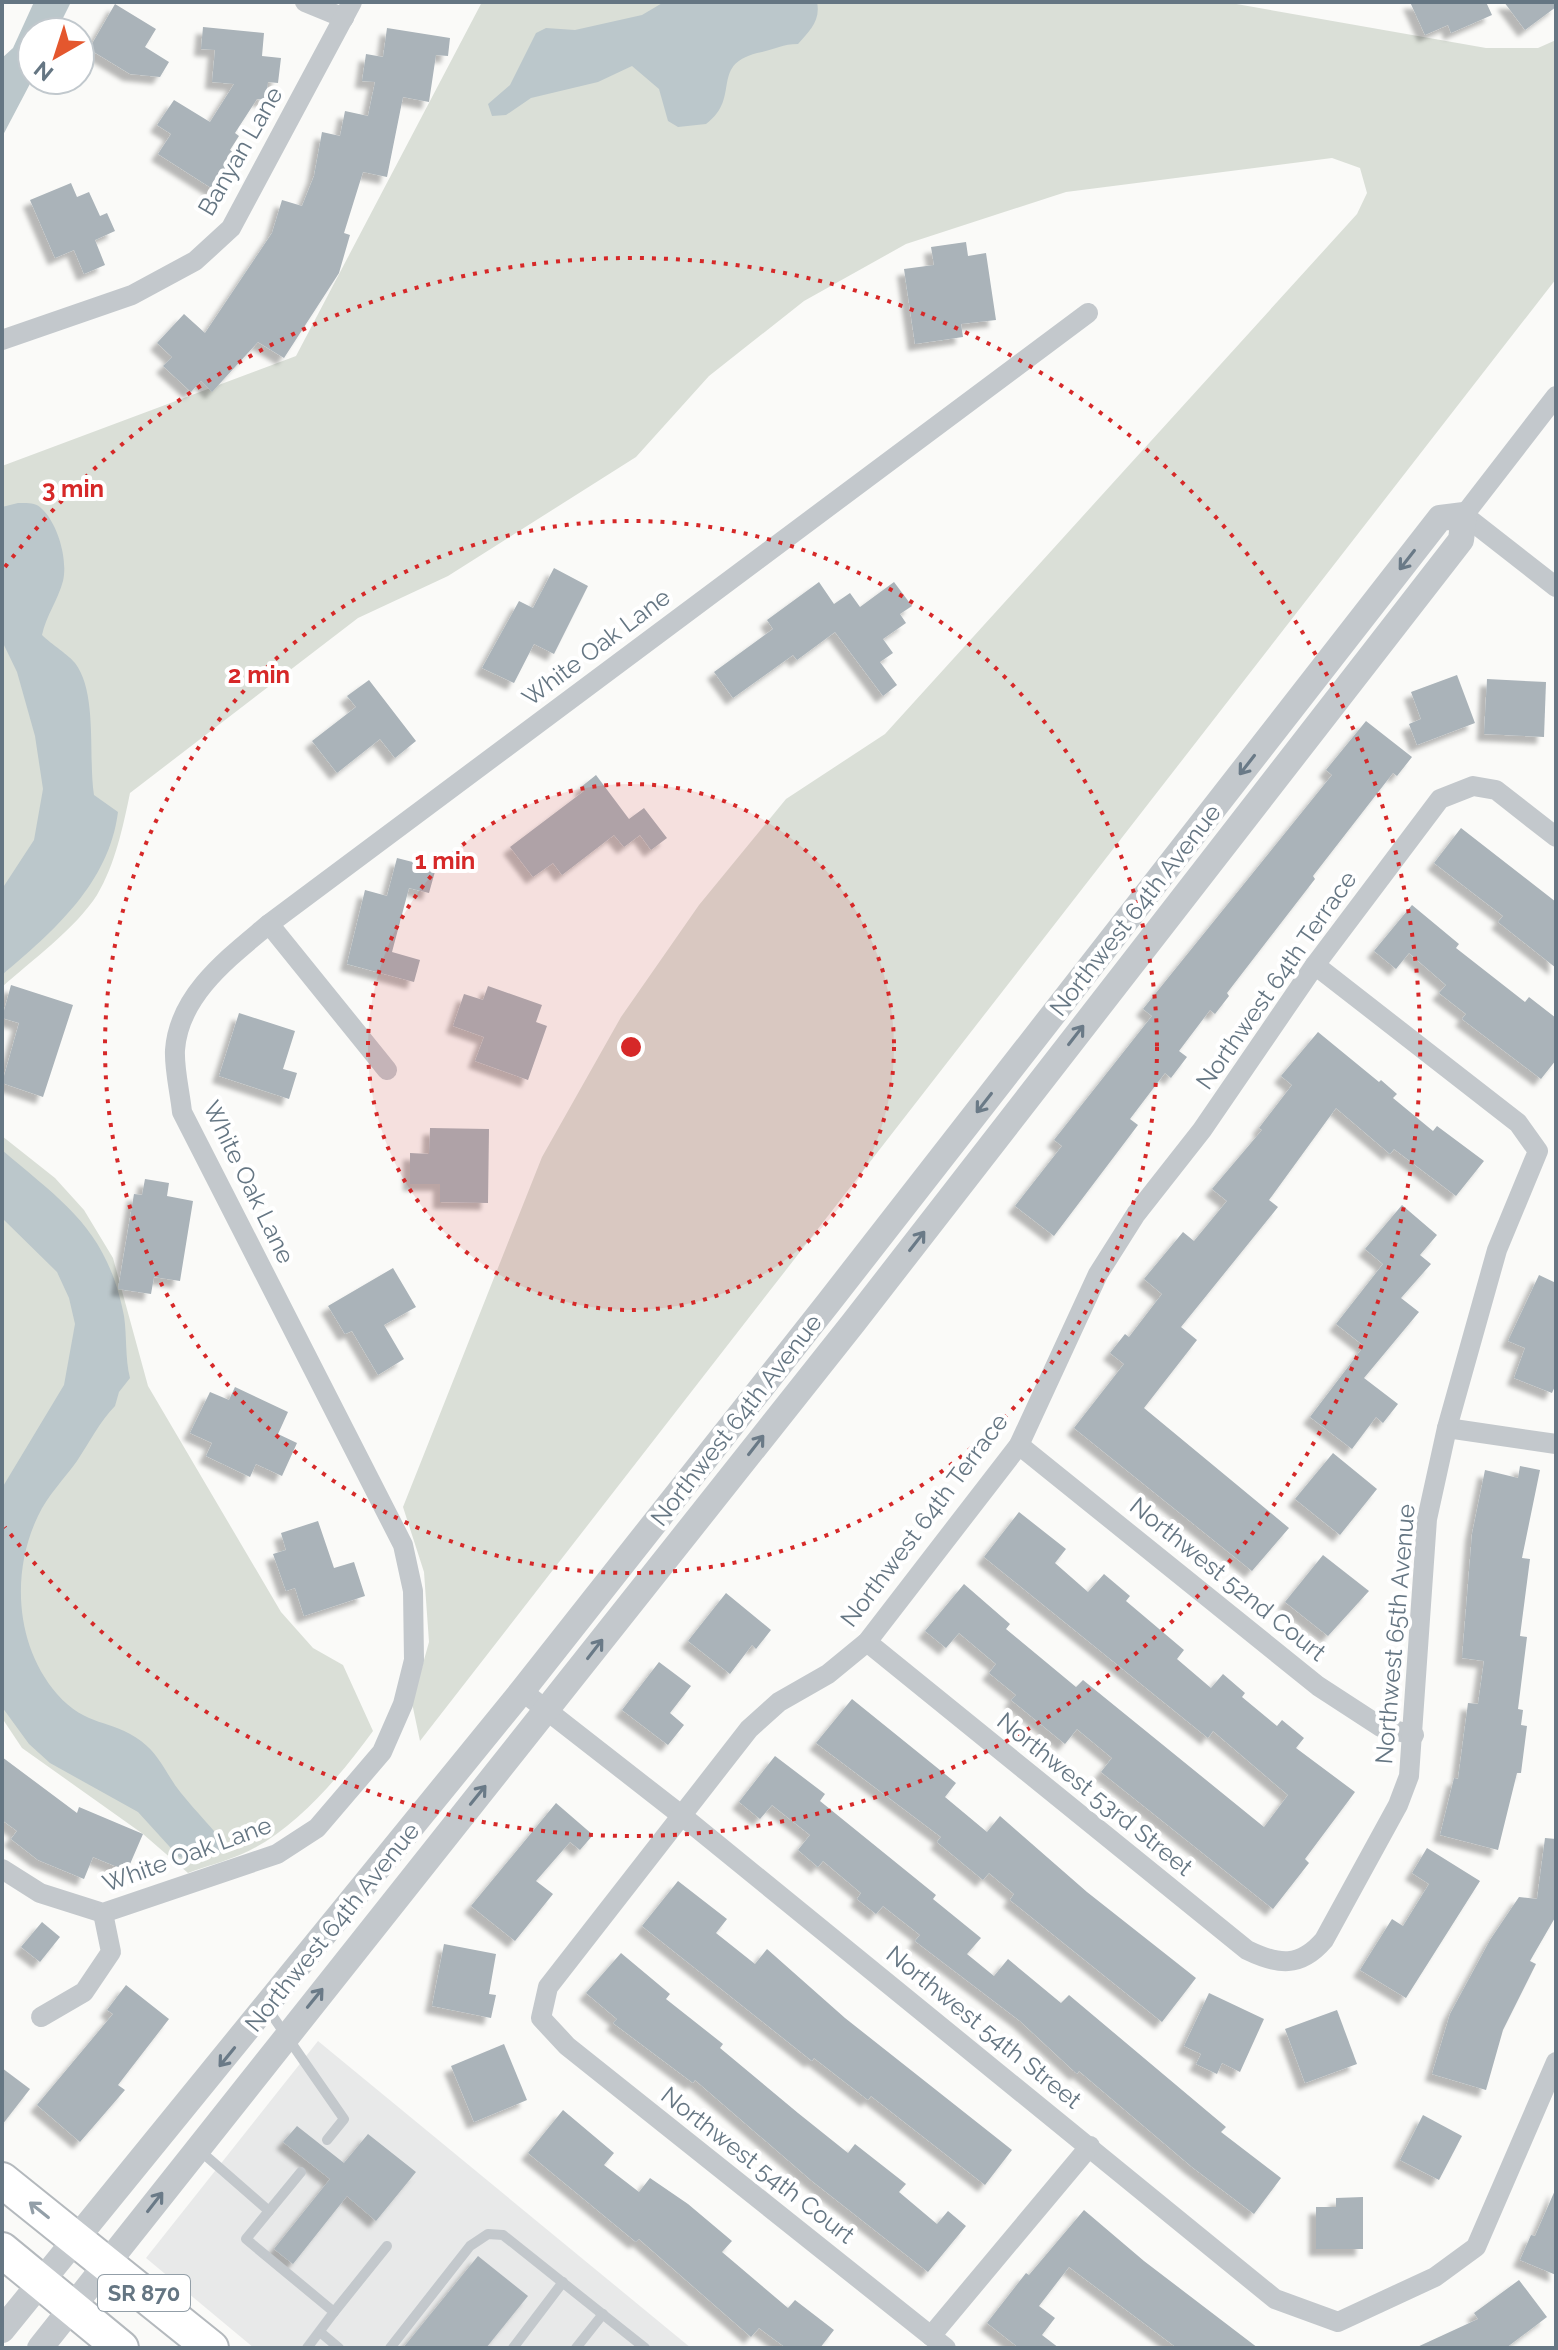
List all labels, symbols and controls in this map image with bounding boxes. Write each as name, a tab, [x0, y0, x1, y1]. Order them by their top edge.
north arrow	[16, 16, 96, 96]
text: N	[29, 56, 58, 87]
street label: Banyan Lane	[191, 81, 289, 221]
text: 3 min	[42, 474, 104, 503]
one-way arrow	[1398, 549, 1415, 570]
street label: White Oak Lane	[516, 582, 676, 712]
text: 2 min	[228, 660, 290, 689]
one-way arrow	[1239, 754, 1256, 775]
street label: Northwest 64th Avenue	[1043, 798, 1227, 1022]
text: 1 min	[415, 846, 475, 875]
street label: Northwest 64th Terrace	[1190, 865, 1362, 1095]
one-way arrow	[1068, 1025, 1085, 1046]
centre of rings	[617, 1033, 645, 1061]
one-way arrow	[976, 1092, 993, 1113]
street label: White Oak Lane	[197, 1096, 301, 1268]
one-way arrow	[908, 1231, 925, 1252]
street label: Northwest 64th Avenue	[644, 1308, 828, 1532]
street label: Northwest 64th Terrace	[834, 1408, 1014, 1632]
one-way arrow	[747, 1435, 765, 1456]
street label: Northwest 52nd Court	[1124, 1491, 1332, 1667]
street label: Northwest 65th Avenue	[1369, 1503, 1421, 1765]
one-way arrow	[586, 1639, 603, 1660]
street label: Northwest 53rd Street	[991, 1706, 1199, 1882]
one-way arrow	[469, 1785, 487, 1806]
street label: White Oak Lane	[99, 1810, 275, 1898]
street label: Northwest 64th Avenue	[239, 1816, 425, 2038]
street label: Northwest 54th Street	[881, 1939, 1087, 2115]
one-way arrow	[307, 1988, 324, 2009]
one-way arrow	[218, 2046, 236, 2066]
street label: Northwest 54th Court	[655, 2080, 861, 2250]
one-way arrow	[146, 2192, 163, 2213]
one-way arrow	[29, 2201, 50, 2219]
road number: SR 870	[98, 2275, 190, 2311]

